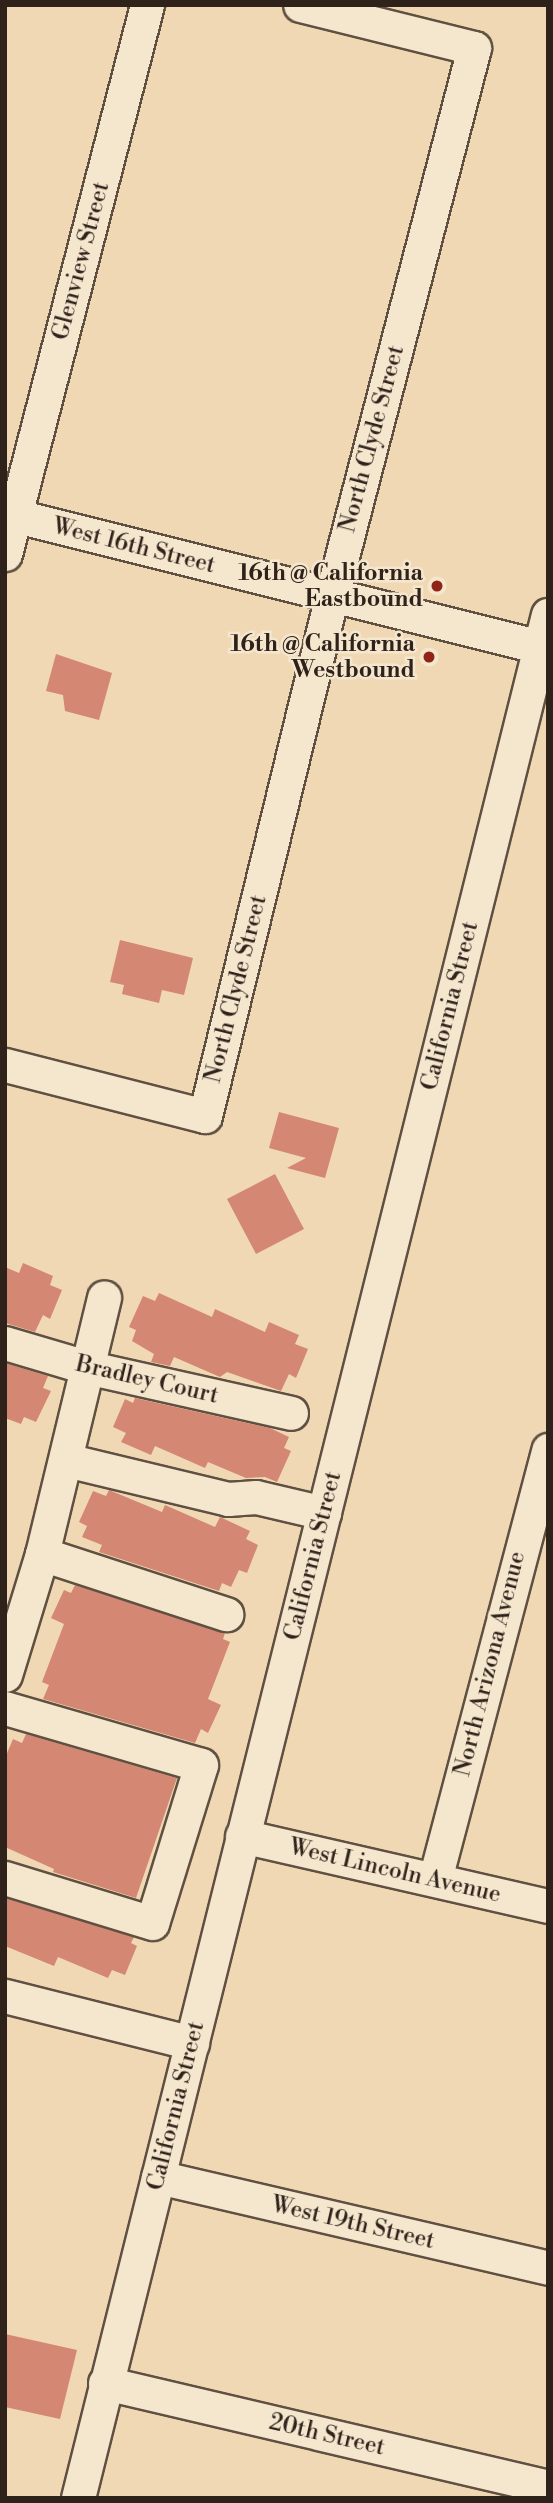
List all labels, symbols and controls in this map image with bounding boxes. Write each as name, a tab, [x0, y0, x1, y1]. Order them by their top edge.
street label: Glenview Street	[47, 179, 115, 343]
street label: North Clyde Street	[334, 342, 410, 536]
street label: West 16th Street	[50, 512, 218, 580]
place label: 16th @ California Eastbound	[238, 559, 423, 613]
marker: 16th @ California Eastbound	[429, 578, 445, 594]
place label: 16th @ California Westbound	[230, 630, 415, 684]
marker: 16th @ California Westbound	[421, 649, 437, 665]
street label: North Clyde Street	[199, 892, 273, 1086]
street label: California Street	[416, 919, 484, 1093]
street label: Bradley Court	[73, 1350, 221, 1410]
street label: California Street	[279, 1469, 347, 1643]
street label: North Arizona Avenue	[449, 1549, 531, 1779]
street label: West Lincoln Avenue	[287, 1833, 503, 1909]
street label: California Street	[142, 2019, 210, 2193]
street label: West 19th Street	[269, 2191, 437, 2255]
street label: 20th Street	[267, 2408, 387, 2462]

